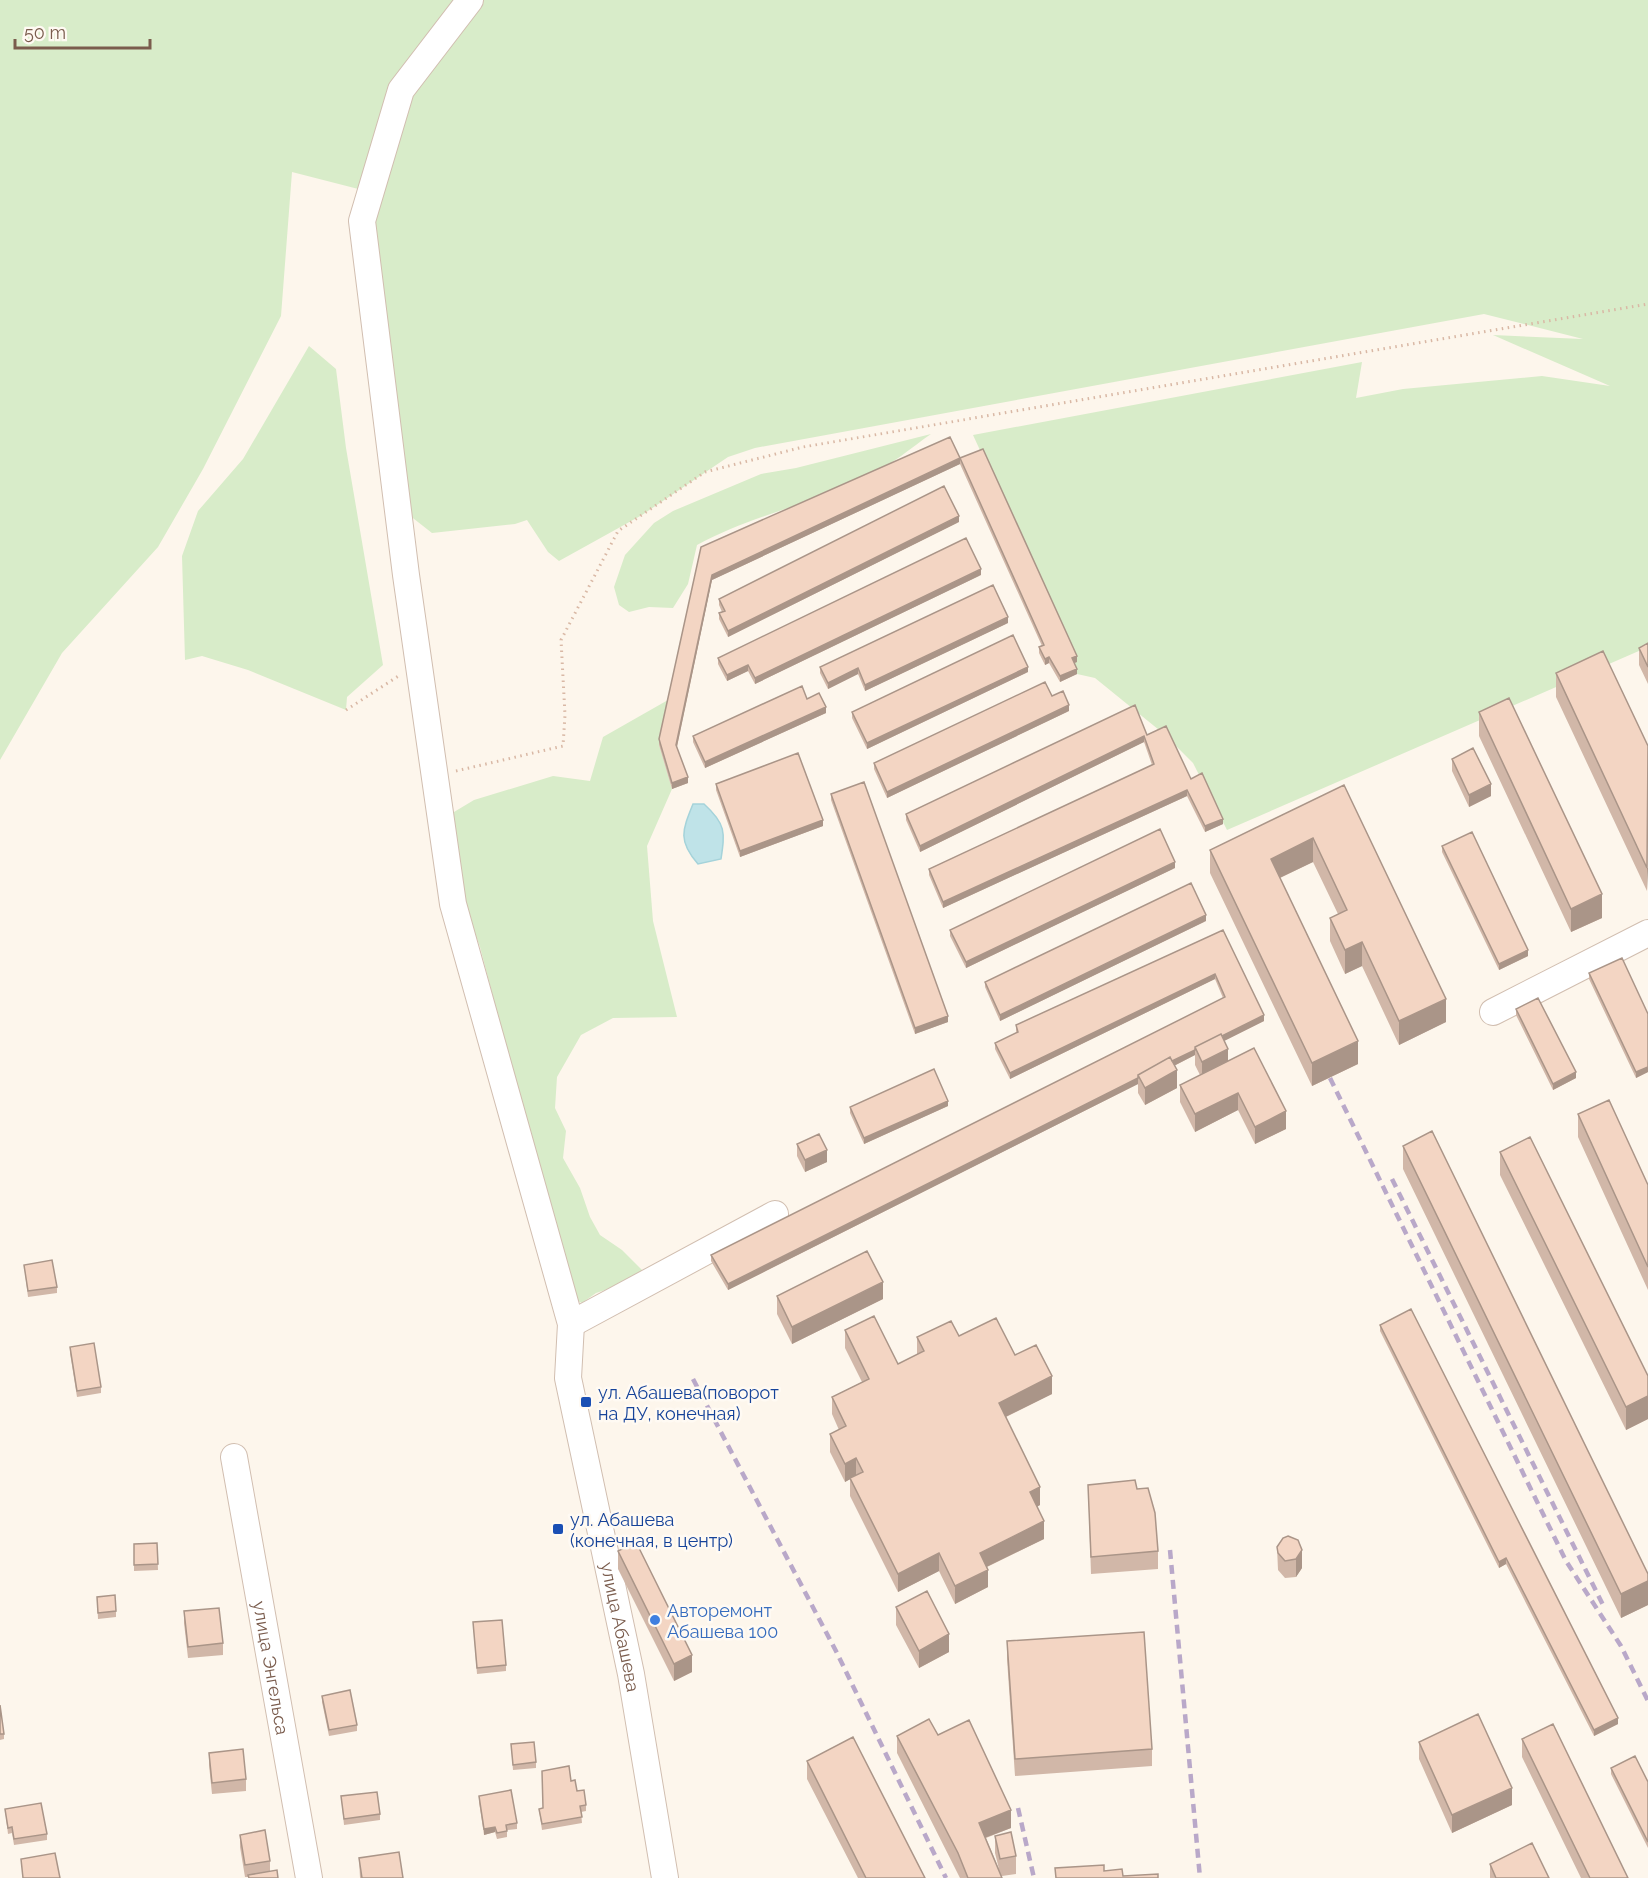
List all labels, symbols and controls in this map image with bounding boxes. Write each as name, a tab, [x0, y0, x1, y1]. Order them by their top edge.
scale bar	[15, 12, 150, 50]
text: 50 m	[24, 22, 66, 43]
place label: ул. Абашева(поворот на ДУ, конечная)	[598, 1382, 779, 1424]
marker: ул. Абашева(поворот на ДУ, конечная)	[579, 1395, 593, 1409]
place label: ул. Абашева (конечная, в центр)	[570, 1509, 733, 1551]
marker: ул. Абашева (конечная, в центр)	[551, 1522, 565, 1536]
street label: улица Абашева	[597, 1560, 644, 1693]
street label: улица Энгельса	[249, 1599, 294, 1736]
place label: Авторемонт Абашева 100	[667, 1600, 778, 1642]
marker: Авторемонт Абашева 100	[648, 1613, 662, 1627]

